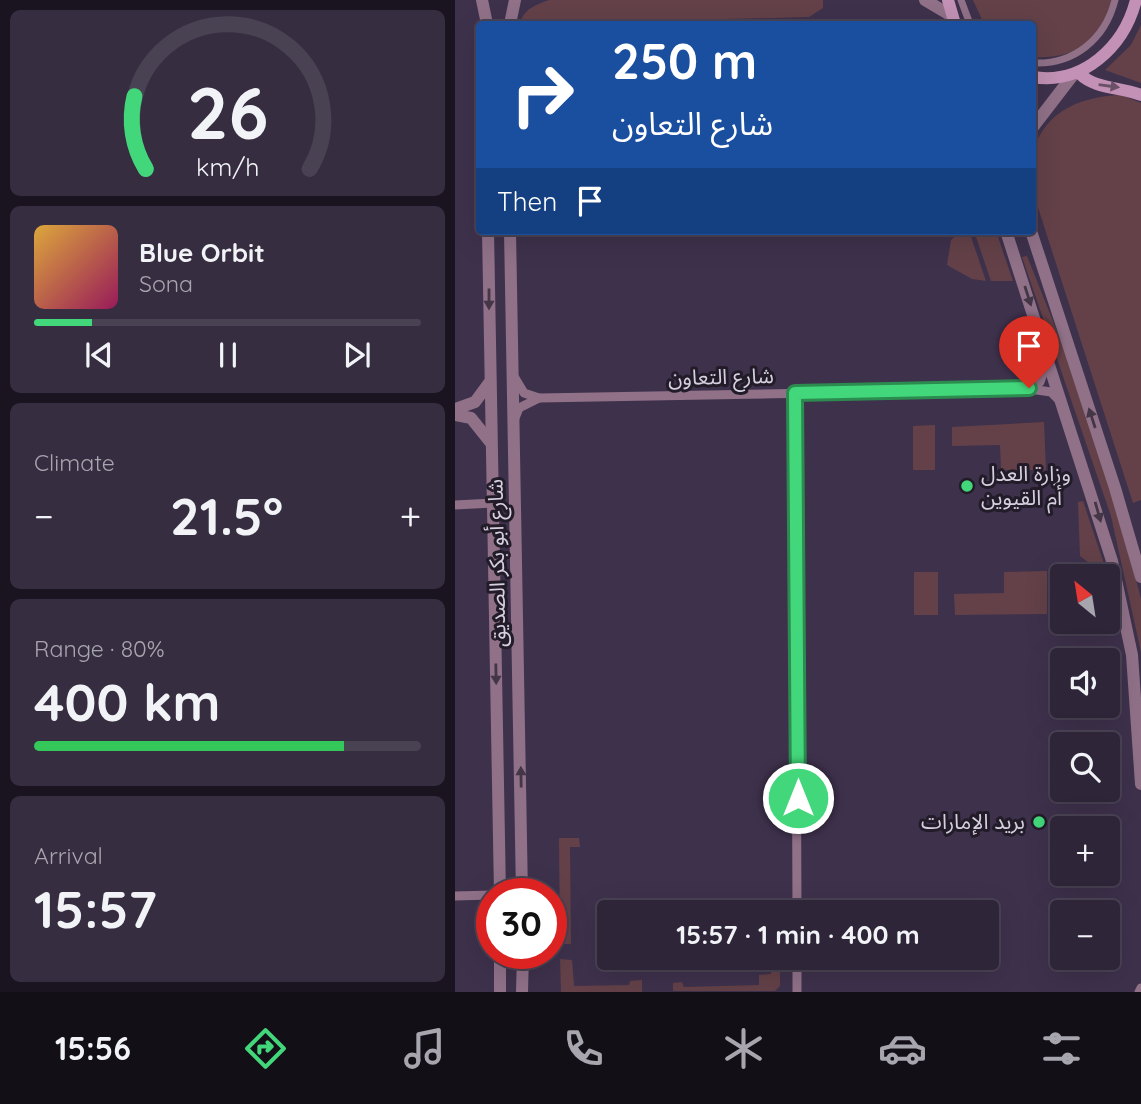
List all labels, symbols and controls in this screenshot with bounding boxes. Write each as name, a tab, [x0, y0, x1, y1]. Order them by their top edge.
text: 250 m	[612, 30, 757, 91]
icon: right	[497, 49, 588, 140]
text: 26	[187, 67, 268, 158]
one-way arrow	[1099, 81, 1121, 92]
text: شارع التعاون	[612, 103, 773, 143]
text: km/h	[196, 151, 259, 182]
icon: arrive	[571, 182, 609, 220]
text: Then	[497, 185, 557, 218]
text: Blue Orbit	[139, 236, 265, 269]
text: Sona	[139, 269, 193, 298]
one-way arrow	[1023, 285, 1033, 306]
one-way arrow	[483, 288, 495, 310]
pin	[999, 316, 1059, 388]
icon: arrive	[1010, 327, 1048, 365]
icon: previous	[80, 336, 118, 374]
icon: pause	[209, 336, 247, 374]
icon: next	[338, 336, 376, 374]
street label: شارع التعاون	[668, 362, 774, 393]
one-way arrow	[1087, 408, 1097, 429]
text: Climate	[34, 448, 115, 477]
place label: وزارة العدل أم القيوين	[981, 460, 1071, 514]
marker: وزارة العدل أم القيوين	[959, 478, 975, 494]
street label: شارع أبو بكر الصديق	[482, 479, 513, 647]
text: 21.5°	[170, 483, 283, 548]
text: −	[34, 492, 54, 540]
text: +	[400, 492, 421, 540]
one-way arrow	[1093, 502, 1103, 523]
north arrow	[1050, 564, 1120, 634]
map controls	[1050, 564, 1120, 970]
text: Range · 80%	[34, 634, 165, 663]
button: sound	[1050, 648, 1120, 718]
one-way arrow	[491, 663, 502, 685]
text: 400 km	[34, 669, 221, 734]
button: search	[1050, 732, 1120, 802]
position arrow	[761, 761, 835, 835]
one-way arrow	[515, 766, 526, 788]
place label: بريد الإمارات	[921, 808, 1025, 835]
marker: بريد الإمارات	[1031, 814, 1047, 830]
button: +	[1050, 816, 1120, 886]
text: Arrival	[34, 841, 103, 870]
text: 15:57	[34, 876, 157, 941]
speed limit sign: 30	[476, 878, 567, 969]
button: −	[1050, 900, 1120, 970]
text: 15:57 · 1 min · 400 m	[676, 918, 920, 951]
icon: directions	[241, 1024, 290, 1073]
icon: music	[400, 1024, 449, 1073]
icon: phone	[559, 1024, 608, 1073]
icon: climate	[719, 1024, 768, 1073]
icon: car	[878, 1024, 927, 1073]
icon: filters	[1037, 1024, 1086, 1073]
text: 15:56	[55, 1028, 131, 1068]

